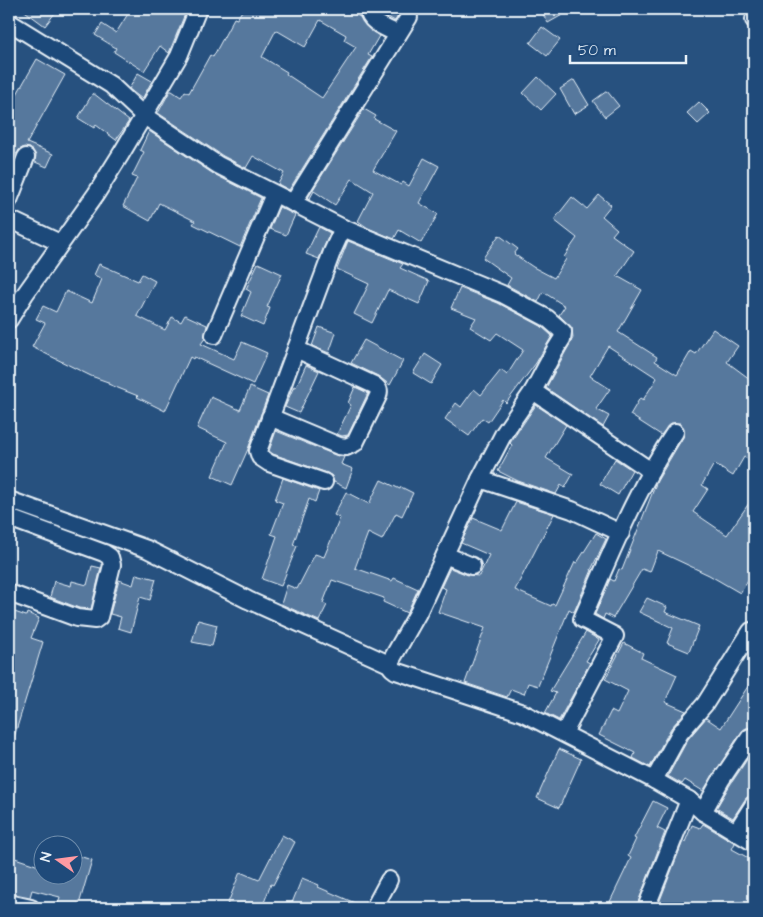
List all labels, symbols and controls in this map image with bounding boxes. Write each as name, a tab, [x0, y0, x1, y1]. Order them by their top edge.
scale bar	[570, 32, 687, 64]
text: 50 m	[578, 40, 616, 61]
north arrow	[32, 834, 82, 884]
text: N	[36, 850, 57, 864]

